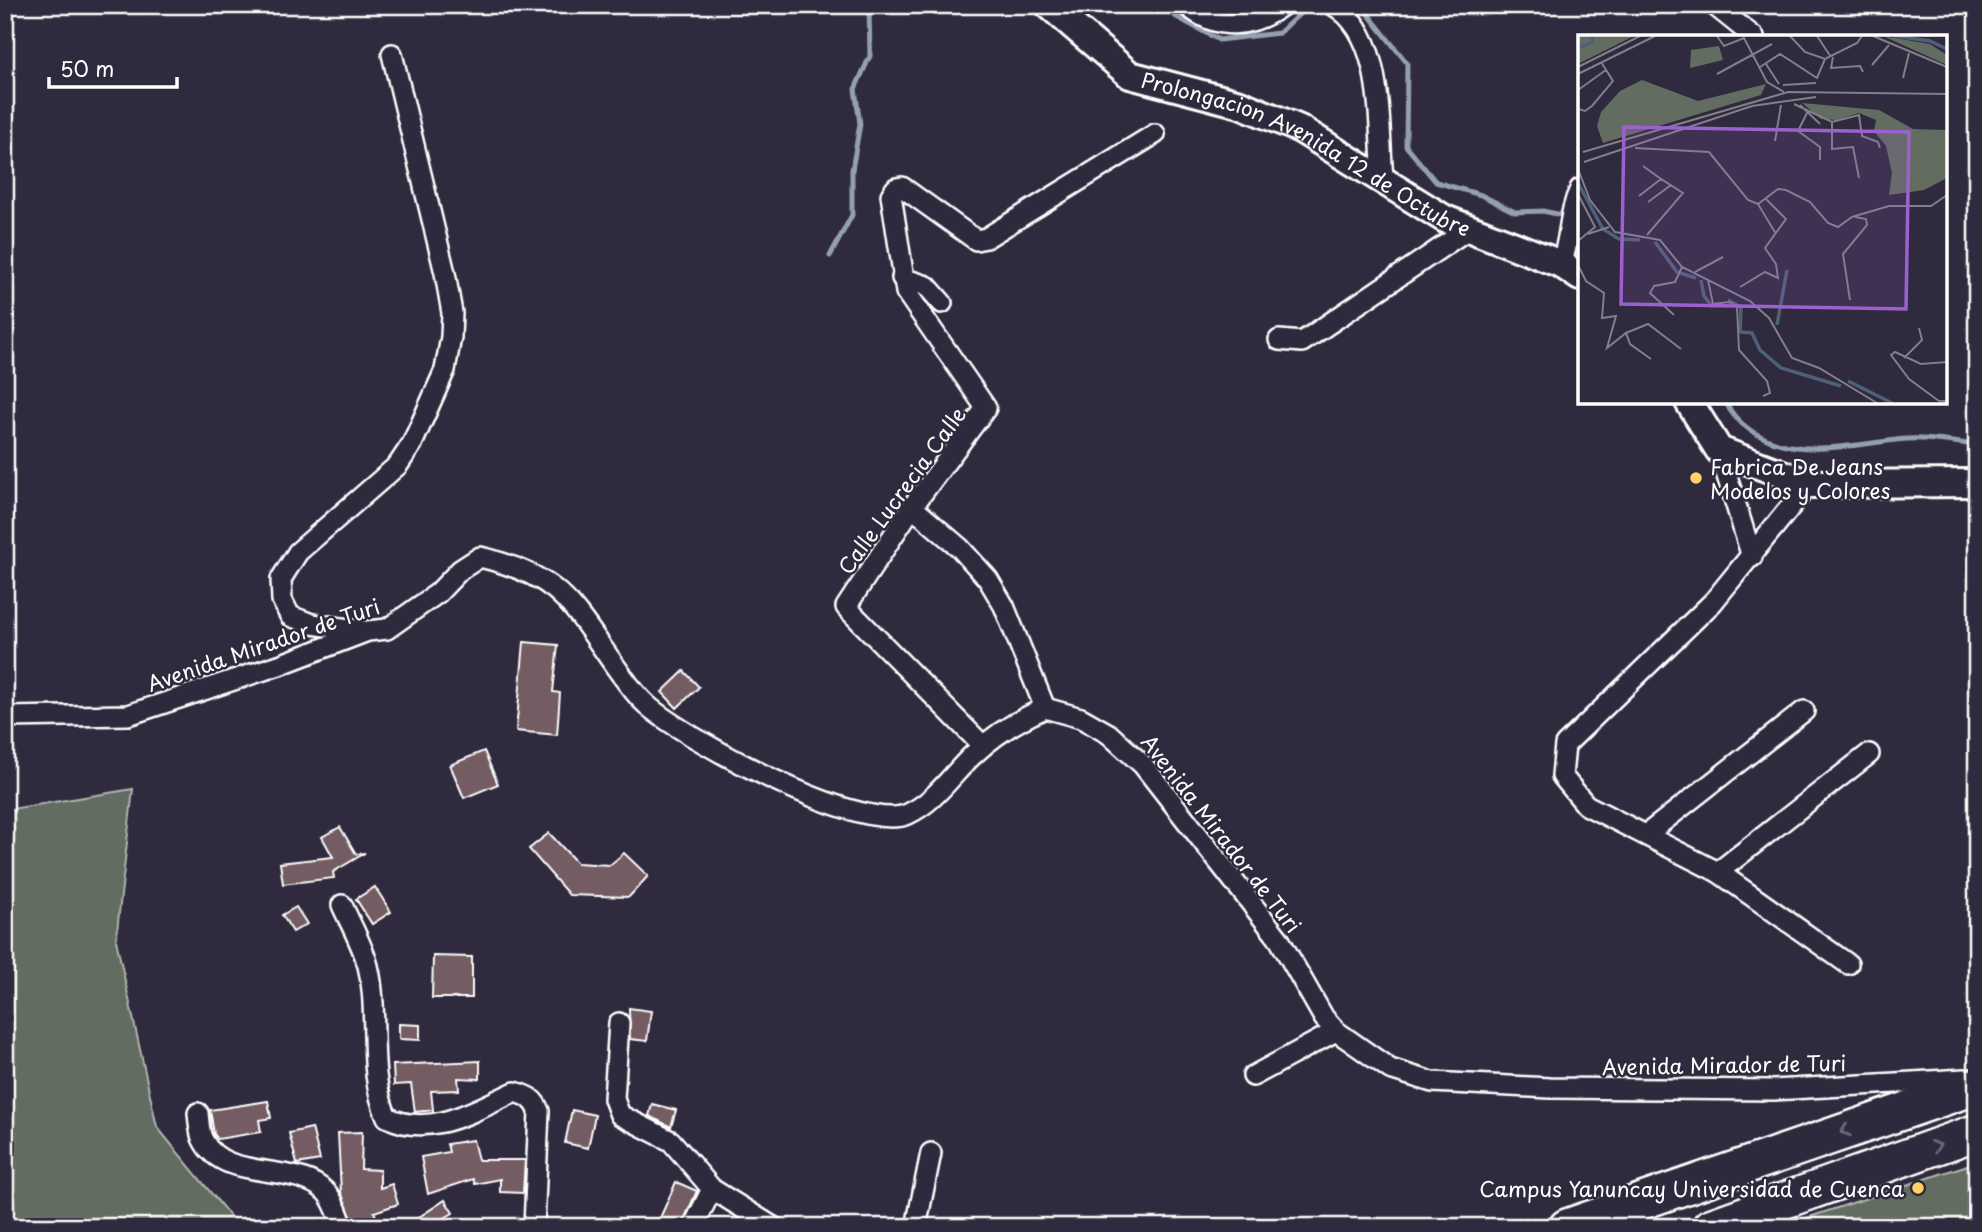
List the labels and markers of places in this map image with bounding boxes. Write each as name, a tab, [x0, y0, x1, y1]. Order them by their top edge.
place label: Fabrica De Jeans Modelos y Colores	[1710, 450, 1890, 506]
marker: Fabrica De Jeans Modelos y Colores	[1688, 470, 1704, 486]
place label: Campus Yanuncay Universidad de Cuenca	[1479, 1172, 1904, 1204]
marker: Campus Yanuncay Universidad de Cuenca	[1910, 1180, 1926, 1196]

